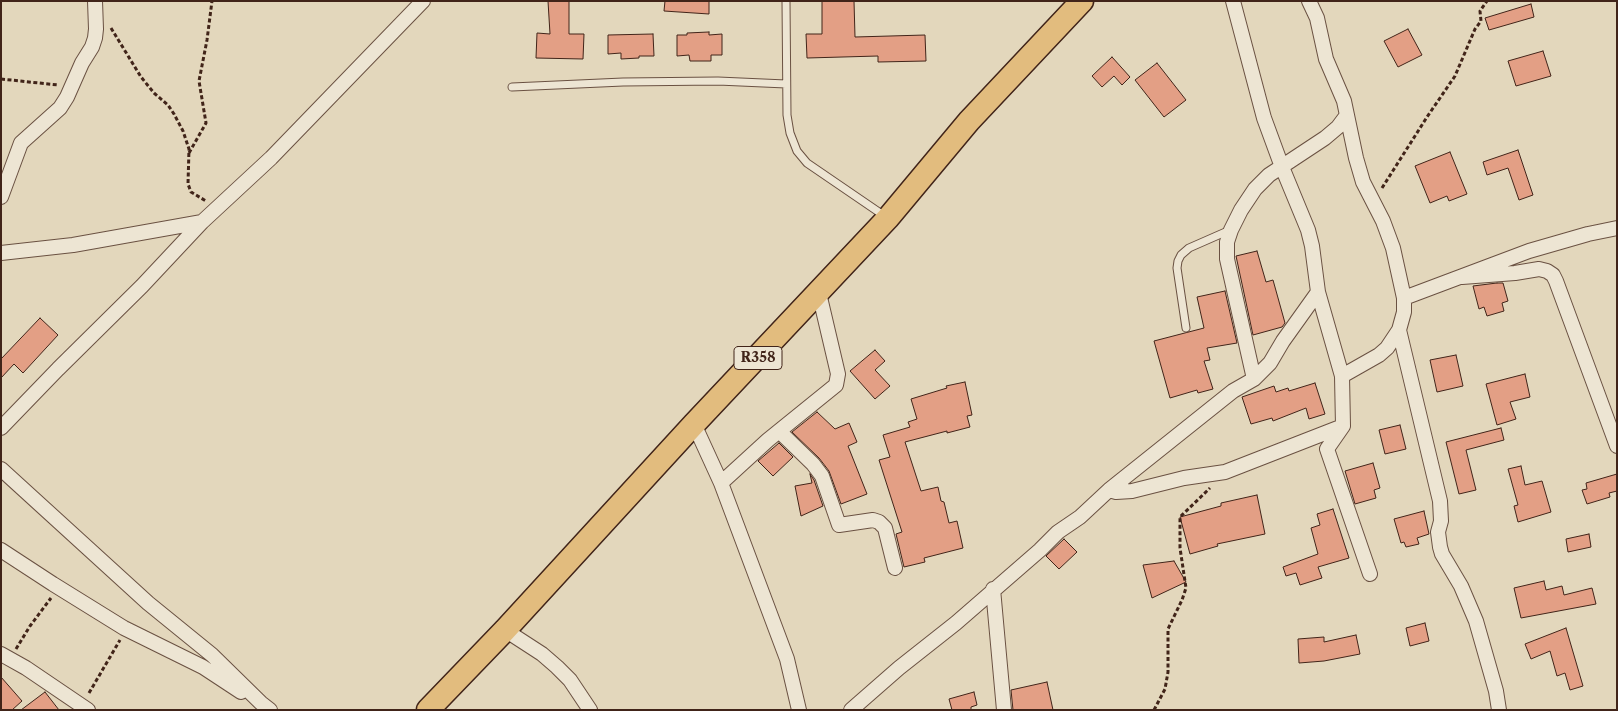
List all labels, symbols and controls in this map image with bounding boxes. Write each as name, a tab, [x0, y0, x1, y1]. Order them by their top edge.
road number: R358	[734, 346, 782, 369]

